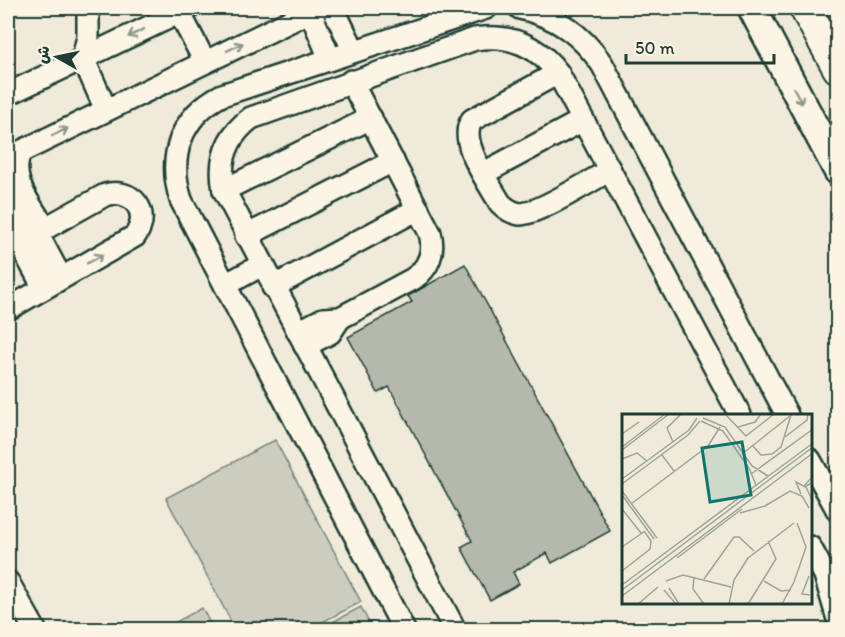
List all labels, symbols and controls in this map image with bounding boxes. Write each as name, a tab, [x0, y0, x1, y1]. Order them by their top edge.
north arrow	[27, 27, 87, 87]
one-way arrow	[128, 27, 146, 39]
scale bar	[626, 27, 774, 65]
text: 50 m	[635, 37, 675, 59]
one-way arrow	[226, 40, 244, 52]
text: ش	[32, 45, 53, 65]
one-way arrow	[793, 87, 804, 105]
one-way arrow	[51, 126, 68, 138]
one-way arrow	[86, 253, 103, 265]
inset map	[622, 414, 812, 604]

